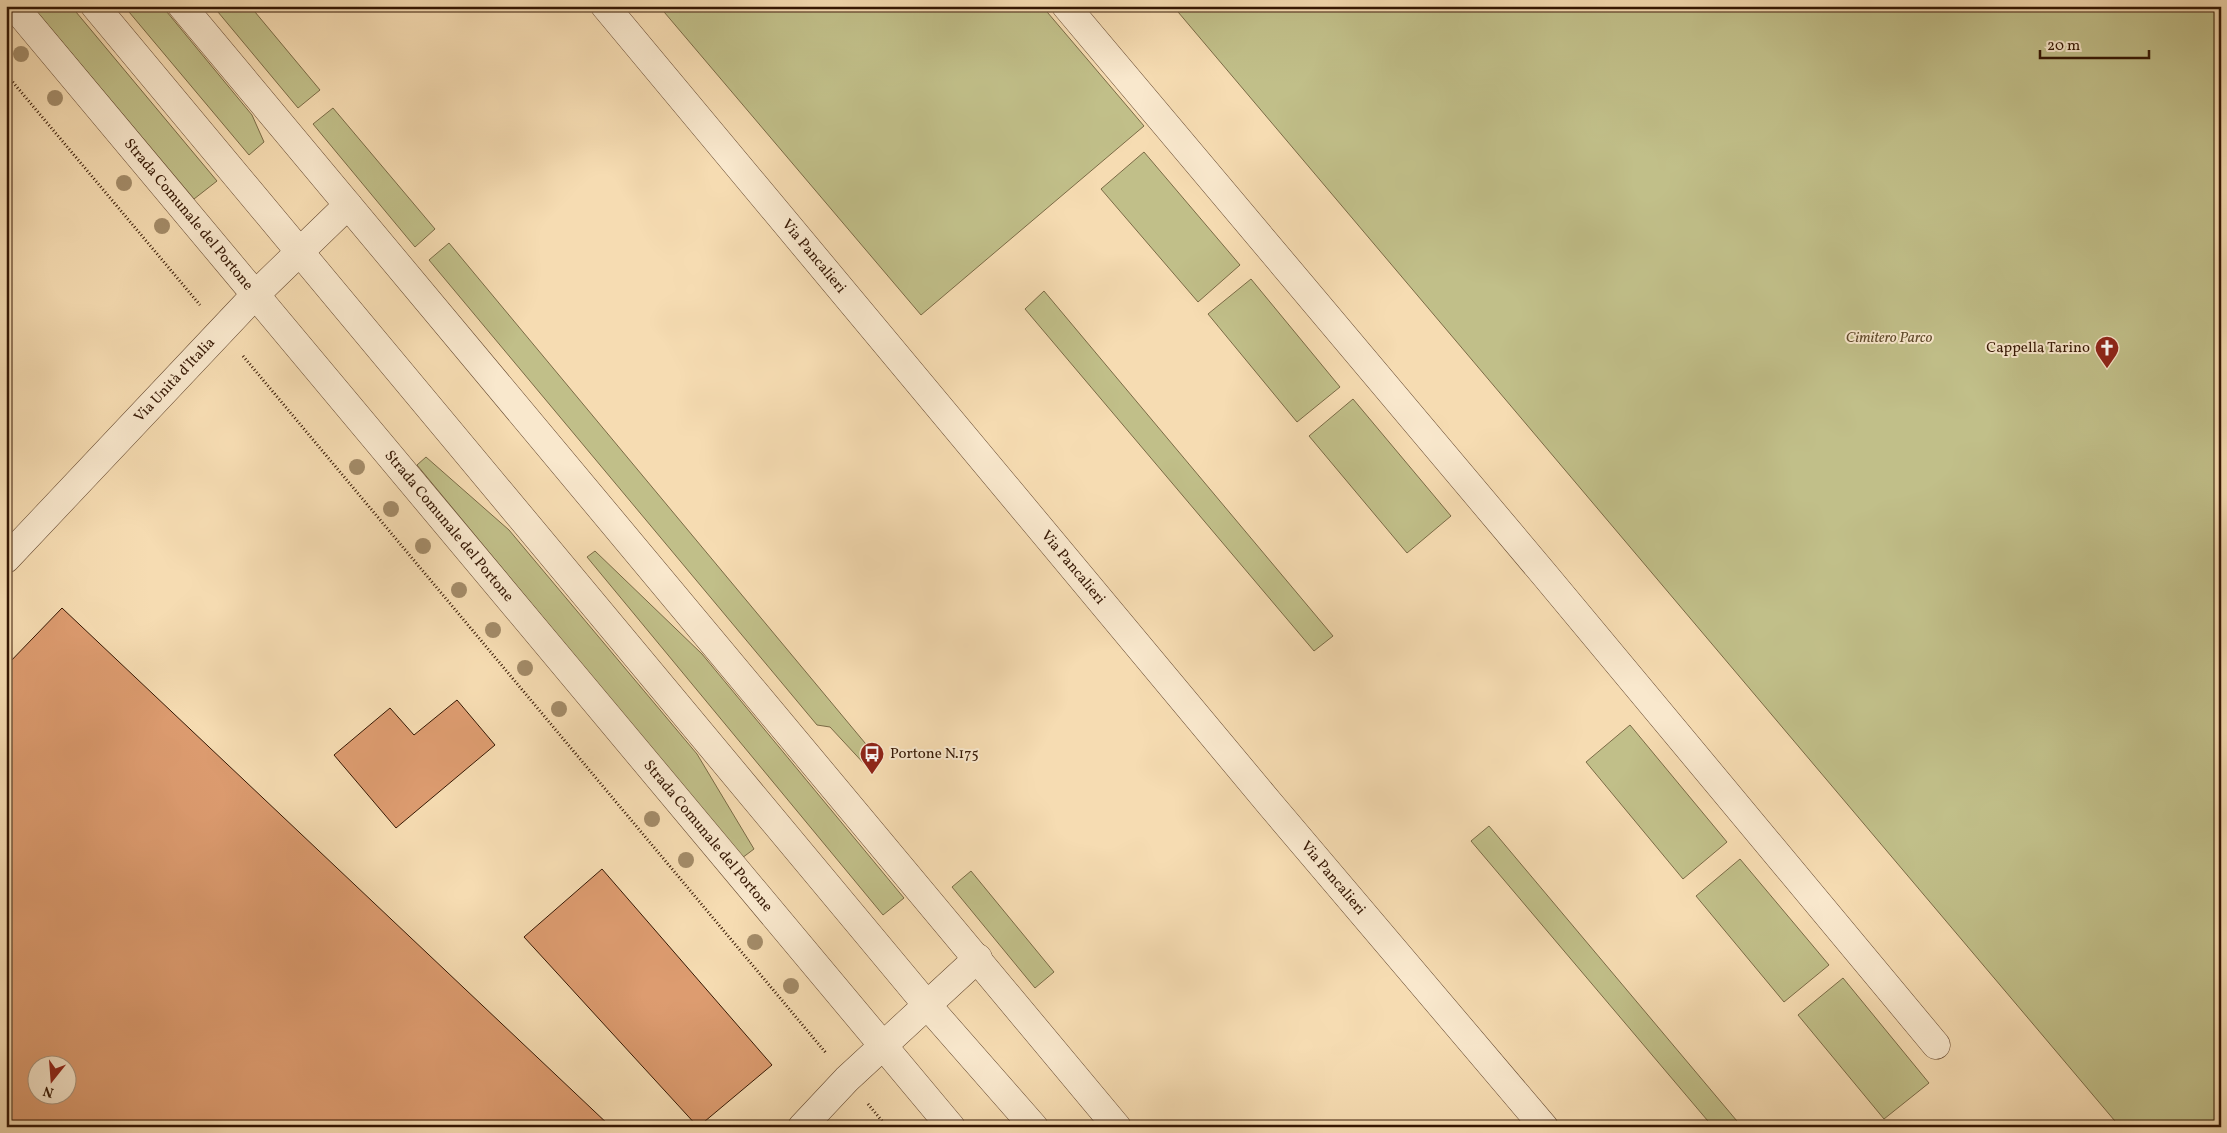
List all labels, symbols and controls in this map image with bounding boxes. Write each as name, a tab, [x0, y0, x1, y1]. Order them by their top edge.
scale bar	[2040, 28, 2148, 60]
text: 20 m	[2047, 36, 2080, 57]
street label: Strada Comunale del Portone	[119, 134, 258, 295]
street label: Via Pancalieri	[777, 215, 851, 298]
park label: Cimitero Parco	[1846, 328, 1932, 349]
street label: Via Unità d'Italia	[129, 333, 220, 427]
church icon: Cappella Tarino	[2094, 335, 2120, 369]
place label: Cappella Tarino	[1986, 338, 2090, 359]
street label: Strada Comunale del Portone	[379, 446, 518, 607]
street label: Via Pancalieri	[1036, 526, 1110, 609]
bus stop icon: Portone N.175	[859, 741, 885, 775]
place label: Portone N.175	[890, 744, 979, 765]
street label: Strada Comunale del Portone	[638, 756, 778, 917]
street label: Via Pancalieri	[1295, 837, 1370, 920]
north arrow	[28, 1056, 78, 1106]
text: N	[41, 1080, 56, 1102]

